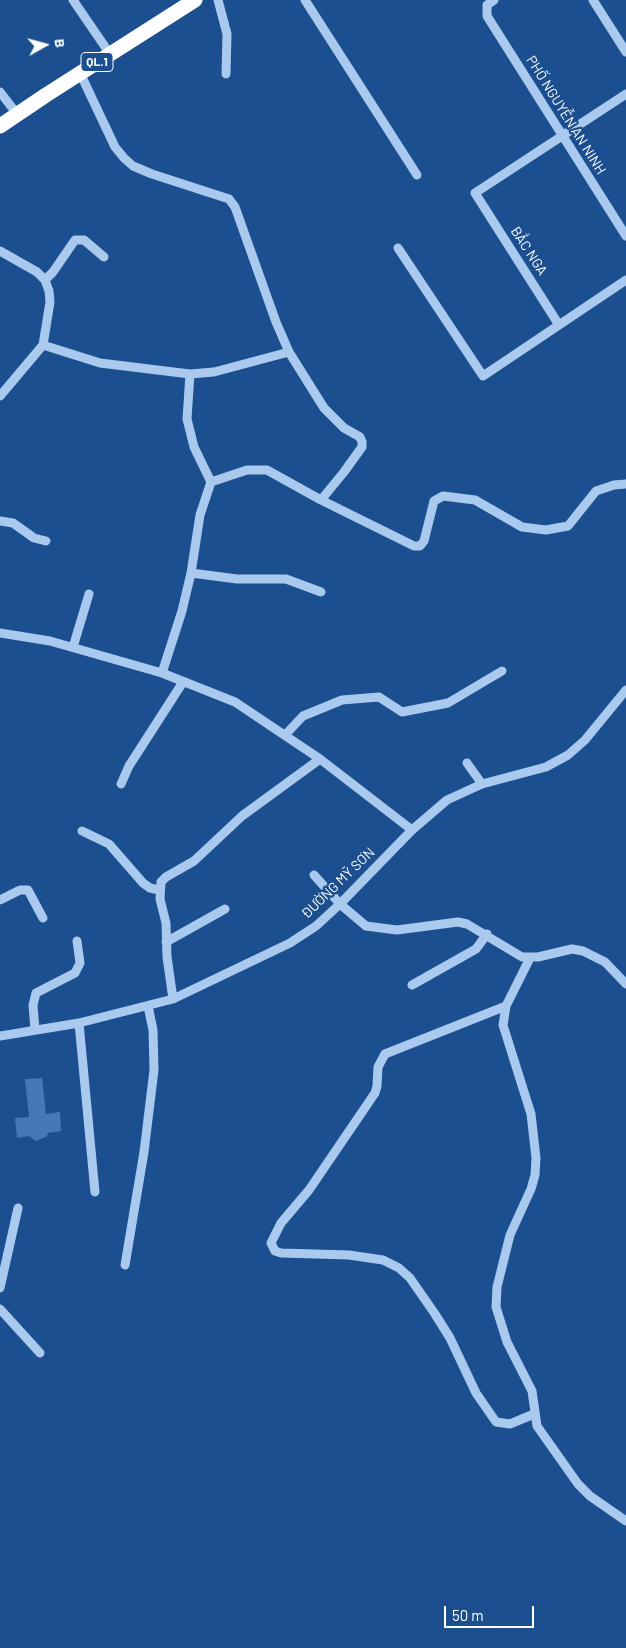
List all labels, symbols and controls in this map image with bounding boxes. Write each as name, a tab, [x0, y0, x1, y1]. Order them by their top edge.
north arrow	[20, 20, 70, 70]
text: B	[51, 38, 69, 48]
road number: QL.1	[81, 52, 113, 72]
street label: PHỐ NGUYỄN AN NINH	[523, 52, 609, 178]
street label: BẮC NGA	[507, 224, 551, 278]
street label: ĐƯỜNG MỸ SƠN	[298, 844, 378, 922]
scale bar	[446, 1596, 536, 1628]
text: 50 m	[452, 1606, 484, 1624]

